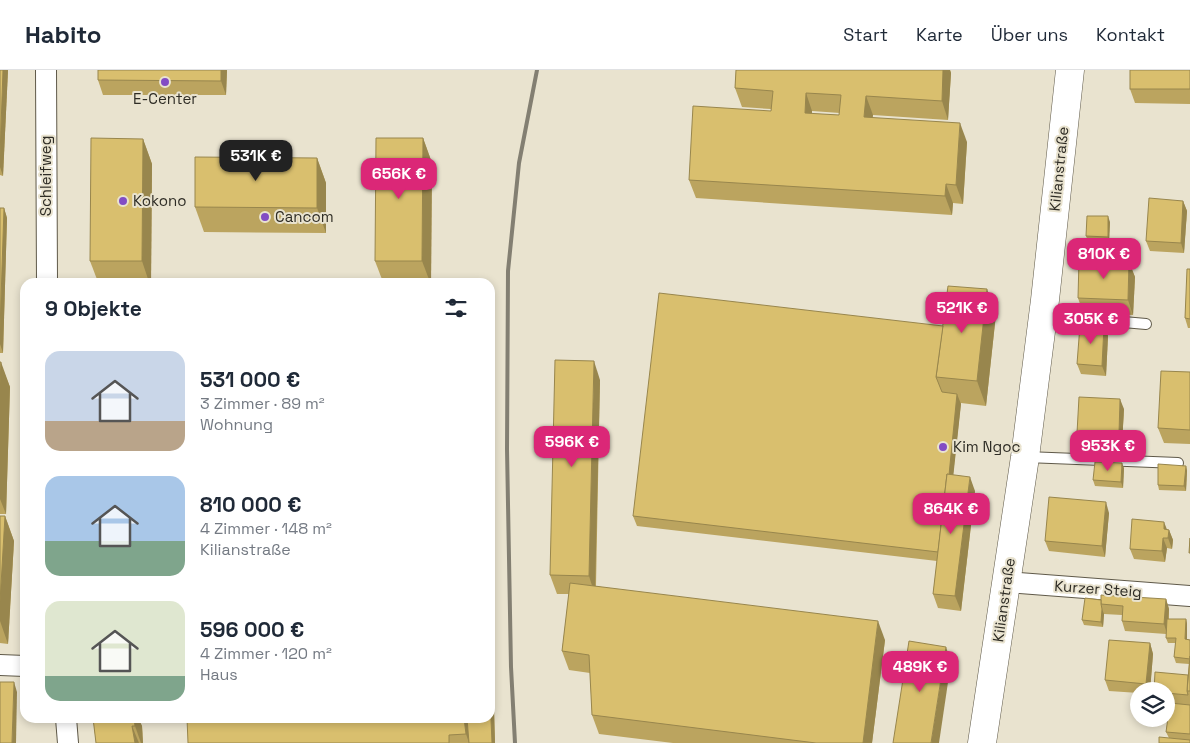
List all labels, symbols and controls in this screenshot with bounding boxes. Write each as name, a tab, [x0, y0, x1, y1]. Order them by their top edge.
text: Habito	[25, 19, 102, 50]
text: Start	[843, 23, 888, 46]
text: Karte	[916, 23, 963, 46]
text: Über uns	[991, 23, 1068, 46]
text: Kontakt	[1096, 23, 1165, 46]
marker: E-Center	[159, 76, 171, 88]
place label: E-Center	[133, 89, 197, 108]
street label: Kilianstraße	[1045, 126, 1072, 212]
street label: Schleifweg	[36, 136, 55, 216]
pin: 531K €	[215, 140, 297, 182]
text: 531K €	[230, 145, 282, 166]
pin: 656K €	[358, 158, 440, 200]
text: 656K €	[372, 163, 426, 184]
place label: Kokono	[133, 191, 187, 210]
marker: Kokono	[117, 195, 129, 207]
place label: Cancom	[275, 207, 334, 226]
marker: Cancom	[259, 211, 271, 223]
pin: 810K €	[1063, 238, 1145, 280]
text: 810K €	[1078, 243, 1130, 264]
pin: 521K €	[921, 292, 1003, 334]
icon: filters	[442, 294, 470, 322]
text: 9 Objekte	[45, 295, 142, 322]
text: 521K €	[936, 297, 988, 318]
pin: 305K €	[1050, 302, 1132, 345]
text: 305K €	[1064, 308, 1118, 329]
text: 531 000 €	[200, 366, 300, 393]
icon: home	[85, 371, 145, 431]
text: 3 Zimmer · 89 m²	[200, 393, 325, 414]
text: Wohnung	[200, 414, 273, 435]
pin: 596K €	[531, 426, 613, 468]
pin: 953K €	[1067, 430, 1149, 472]
text: 596K €	[545, 431, 599, 452]
text: 953K €	[1081, 435, 1135, 456]
place label: Kim Ngoc	[953, 437, 1020, 456]
marker: Kim Ngoc	[937, 441, 949, 453]
text: 810 000 €	[200, 491, 301, 518]
pin: 864K €	[910, 492, 992, 535]
icon: home	[85, 496, 145, 556]
text: 864K €	[924, 498, 978, 519]
text: 4 Zimmer · 148 m²	[200, 518, 332, 539]
text: Kilianstraße	[200, 539, 291, 560]
street label: Kilianstraße	[988, 556, 1019, 643]
street label: Kurzer Steig	[1054, 576, 1142, 601]
text: 596 000 €	[200, 616, 304, 643]
icon: home	[85, 621, 145, 681]
text: 4 Zimmer · 120 m²	[200, 643, 332, 664]
pin: 489K €	[879, 650, 961, 693]
text: 489K €	[893, 656, 947, 677]
text: Haus	[200, 664, 238, 685]
map controls	[1130, 682, 1175, 727]
button: layers	[1130, 682, 1175, 727]

